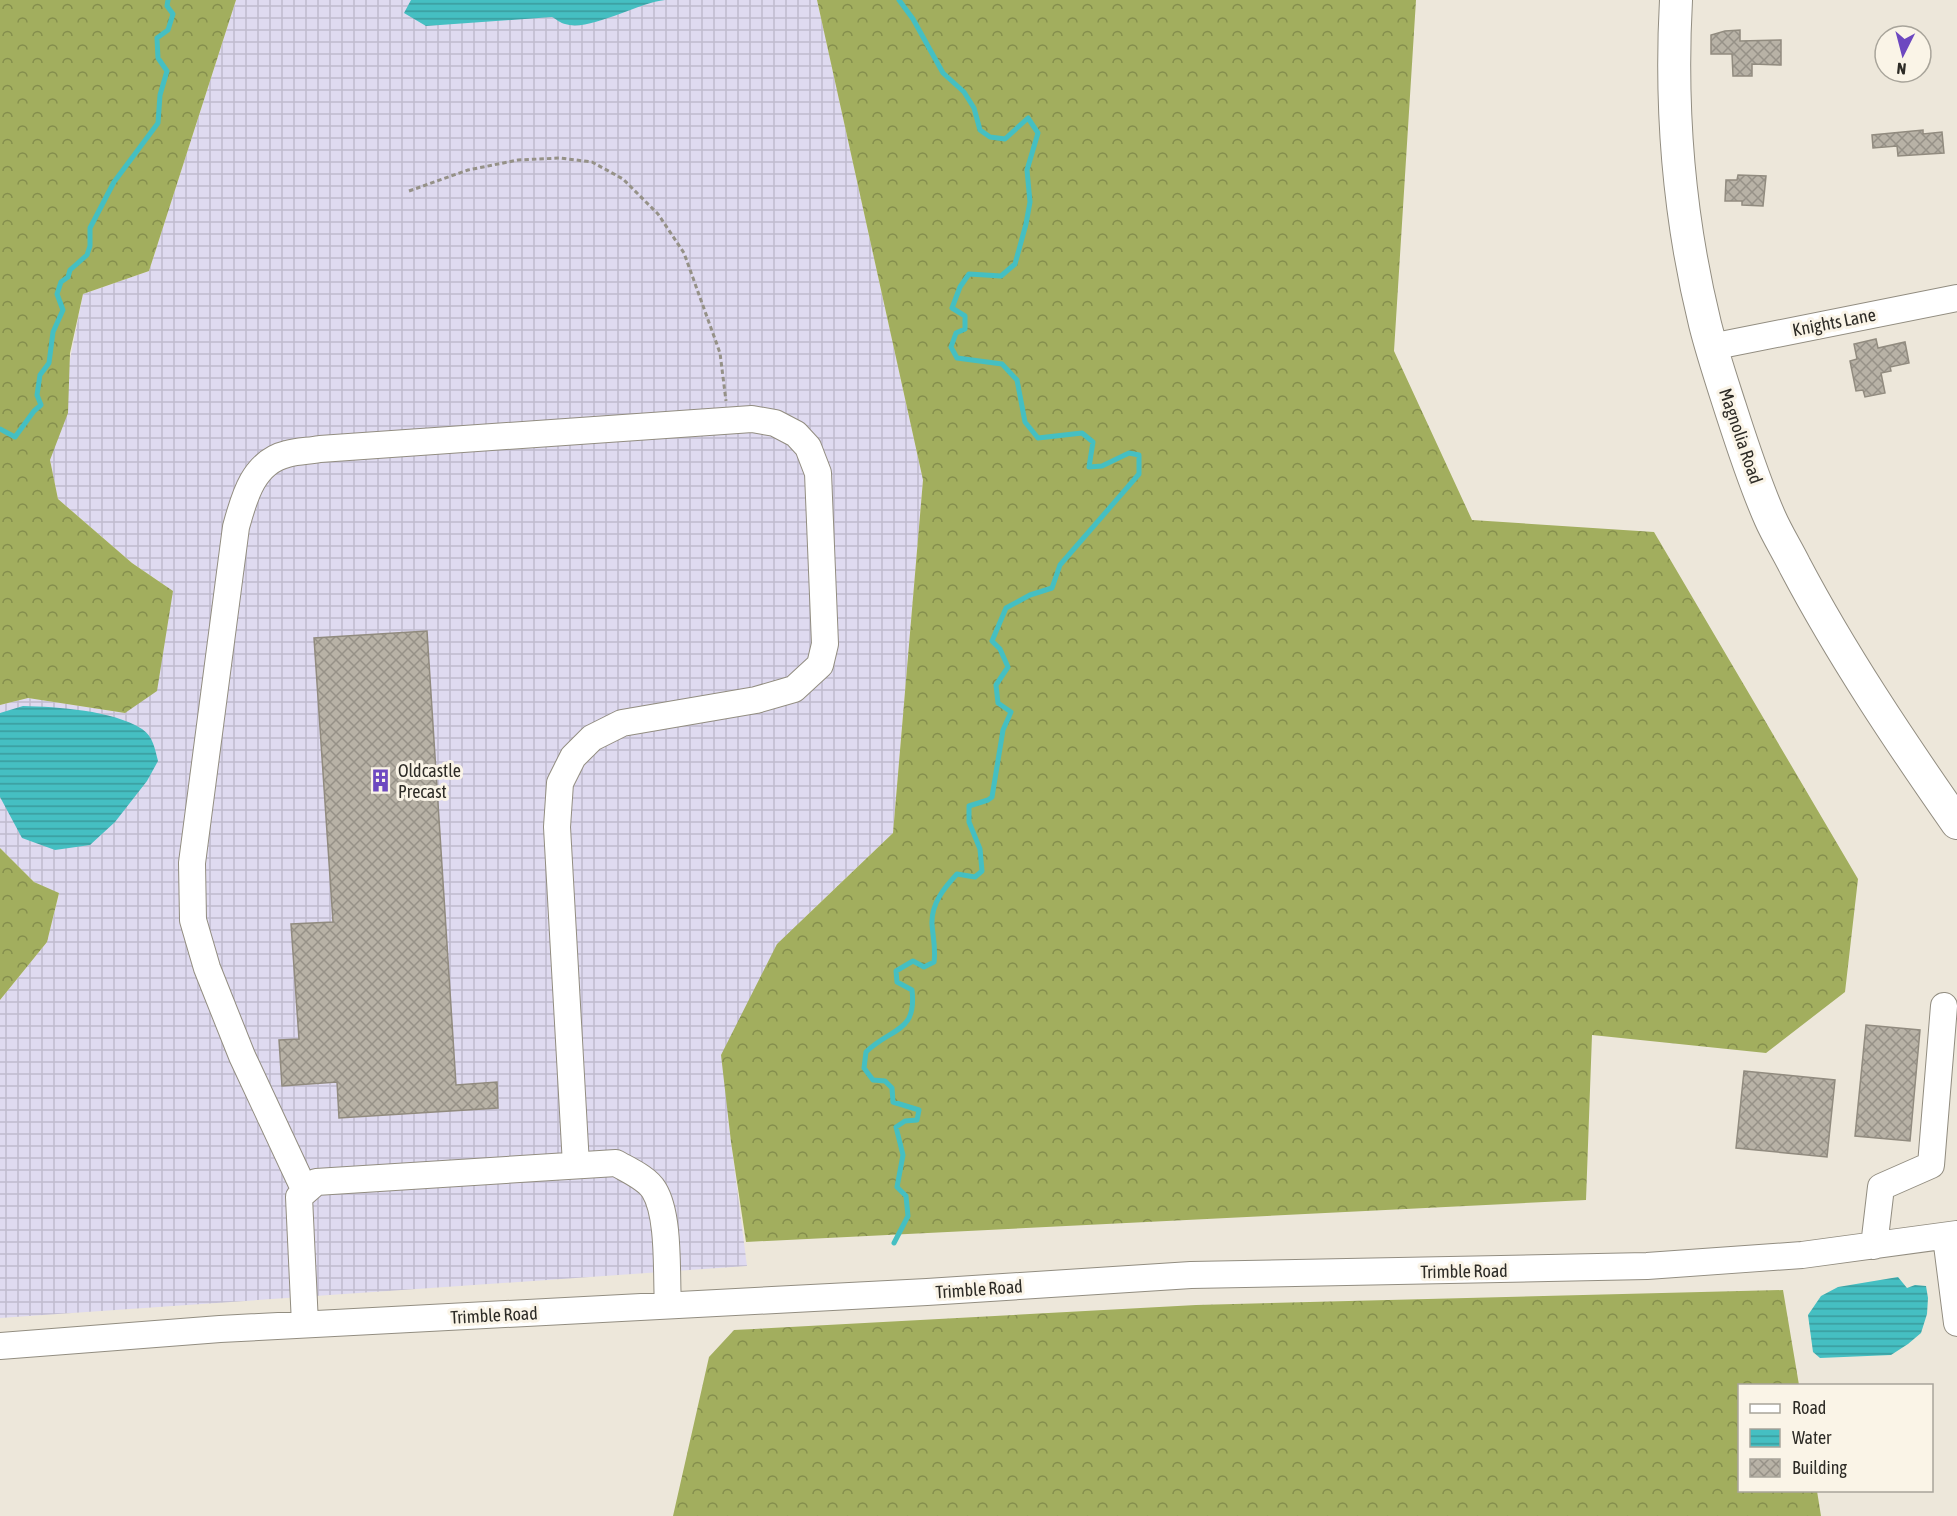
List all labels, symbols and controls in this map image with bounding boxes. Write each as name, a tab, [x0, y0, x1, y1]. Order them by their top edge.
north arrow	[1873, 24, 1933, 84]
text: N	[1896, 59, 1907, 78]
street label: Knights Lane	[1791, 304, 1877, 340]
street label: Magnolia Road	[1715, 386, 1767, 486]
place label: Oldcastle Precast	[398, 760, 461, 802]
building icon: Oldcastle Precast	[367, 767, 393, 793]
street label: Trimble Road	[1420, 1260, 1508, 1282]
street label: Trimble Road	[935, 1275, 1023, 1303]
street label: Trimble Road	[450, 1302, 538, 1328]
legend	[1738, 1384, 1933, 1492]
text: Road	[1792, 1397, 1826, 1418]
text: Water	[1792, 1427, 1832, 1448]
text: Building	[1792, 1457, 1847, 1478]

